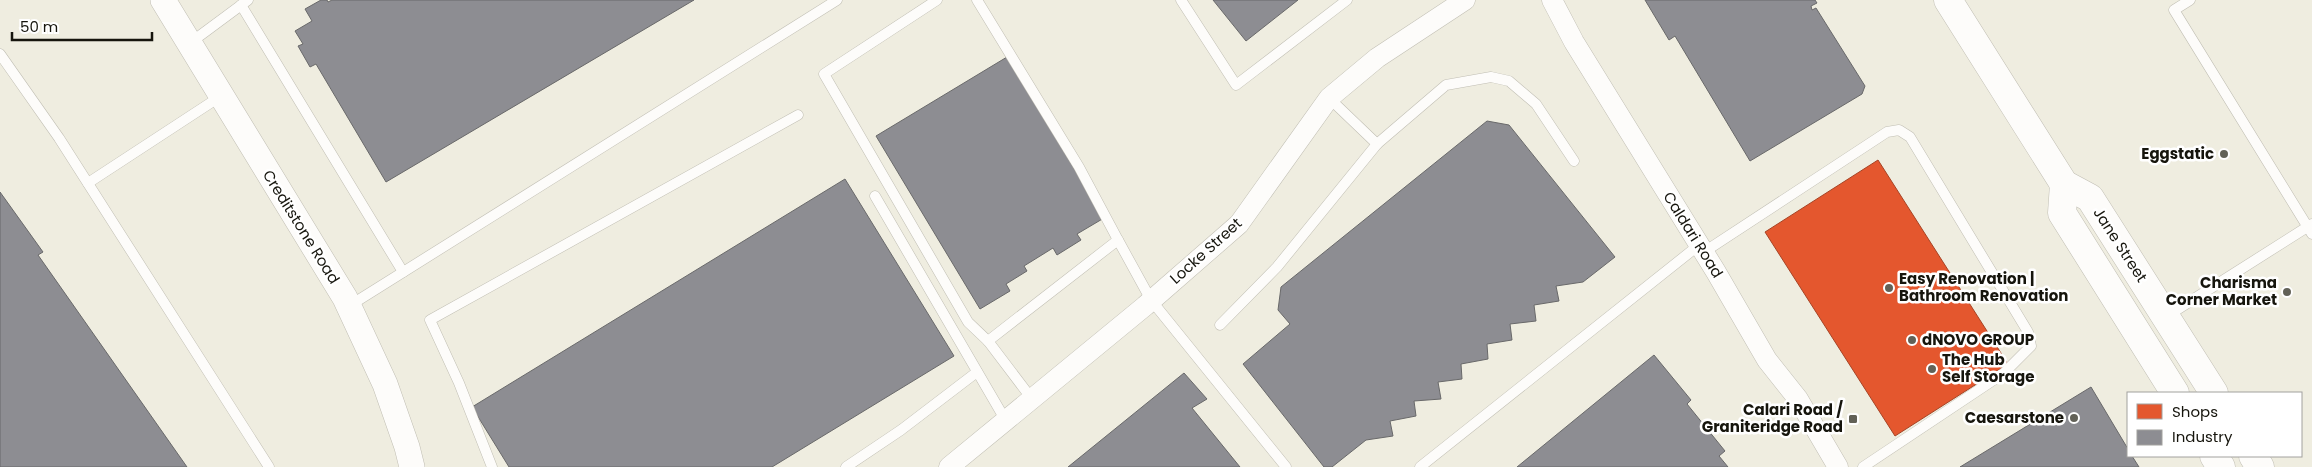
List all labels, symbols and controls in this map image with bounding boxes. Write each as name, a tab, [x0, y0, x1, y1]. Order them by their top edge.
scale bar	[12, 10, 152, 42]
text: 50 m	[20, 16, 58, 37]
place label: Eggstatic	[2141, 143, 2214, 164]
marker: Eggstatic	[2218, 148, 2230, 160]
street label: Creditstone Road	[258, 166, 345, 288]
street label: Caldari Road	[1659, 188, 1728, 282]
street label: Jane Street	[2088, 203, 2152, 286]
street label: Locke Street	[1165, 213, 1246, 289]
place label: Easy Renovation | Bathroom Renovation	[1899, 268, 2068, 306]
place label: Charisma Corner Market	[2166, 272, 2277, 310]
marker: Easy Renovation | Bathroom Renovation	[1883, 282, 1895, 294]
marker: Charisma Corner Market	[2281, 286, 2293, 298]
place label: dNOVO GROUP	[1922, 329, 2034, 350]
marker: dNOVO GROUP	[1906, 334, 1918, 346]
place label: The Hub Self Storage	[1942, 349, 2034, 387]
marker: The Hub Self Storage	[1926, 363, 1938, 375]
legend	[2127, 392, 2302, 457]
place label: Calari Road / Graniteridge Road	[1702, 399, 1843, 437]
text: Shops	[2172, 401, 2218, 422]
place label: Caesarstone	[1965, 407, 2064, 428]
marker: Caesarstone	[2068, 412, 2080, 424]
marker: Calari Road / Graniteridge Road	[1847, 413, 1859, 425]
text: Industry	[2172, 426, 2233, 447]

